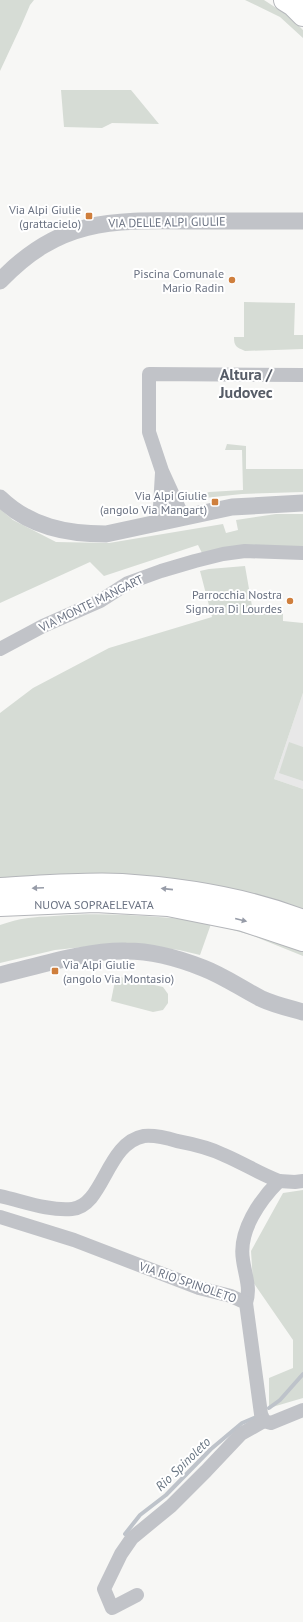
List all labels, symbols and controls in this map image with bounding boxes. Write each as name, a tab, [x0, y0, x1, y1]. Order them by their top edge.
place label: Via Alpi Giulie (grattacielo)	[8, 202, 81, 231]
marker: Via Alpi Giulie (grattacielo)	[84, 211, 94, 221]
street label: VIA DELLE ALPI GIULIE	[107, 213, 226, 231]
place label: Piscina Comunale Mario Radin	[133, 266, 224, 295]
marker: Piscina Comunale Mario Radin	[227, 275, 237, 285]
district label: Altura / Judovec	[218, 364, 273, 402]
place label: Via Alpi Giulie (angolo Via Mangart)	[100, 488, 207, 517]
marker: Via Alpi Giulie (angolo Via Mangart)	[210, 497, 220, 507]
street label: VIA MONTE MANGART	[36, 571, 146, 635]
place label: Parrocchia Nostra Signora Di Lourdes	[185, 587, 282, 616]
marker: Parrocchia Nostra Signora Di Lourdes	[285, 596, 295, 606]
one-way arrow	[32, 884, 44, 891]
one-way arrow	[161, 886, 174, 893]
street label: NUOVA SOPRAELEVATA	[34, 897, 154, 912]
one-way arrow	[235, 917, 247, 923]
place label: Via Alpi Giulie (angolo Via Montasio)	[62, 957, 174, 986]
marker: Via Alpi Giulie (angolo Via Montasio)	[50, 966, 60, 976]
street label: VIA RIO SPINOLETO	[136, 1258, 239, 1306]
water label: Rio Spinoleto	[152, 1433, 215, 1495]

